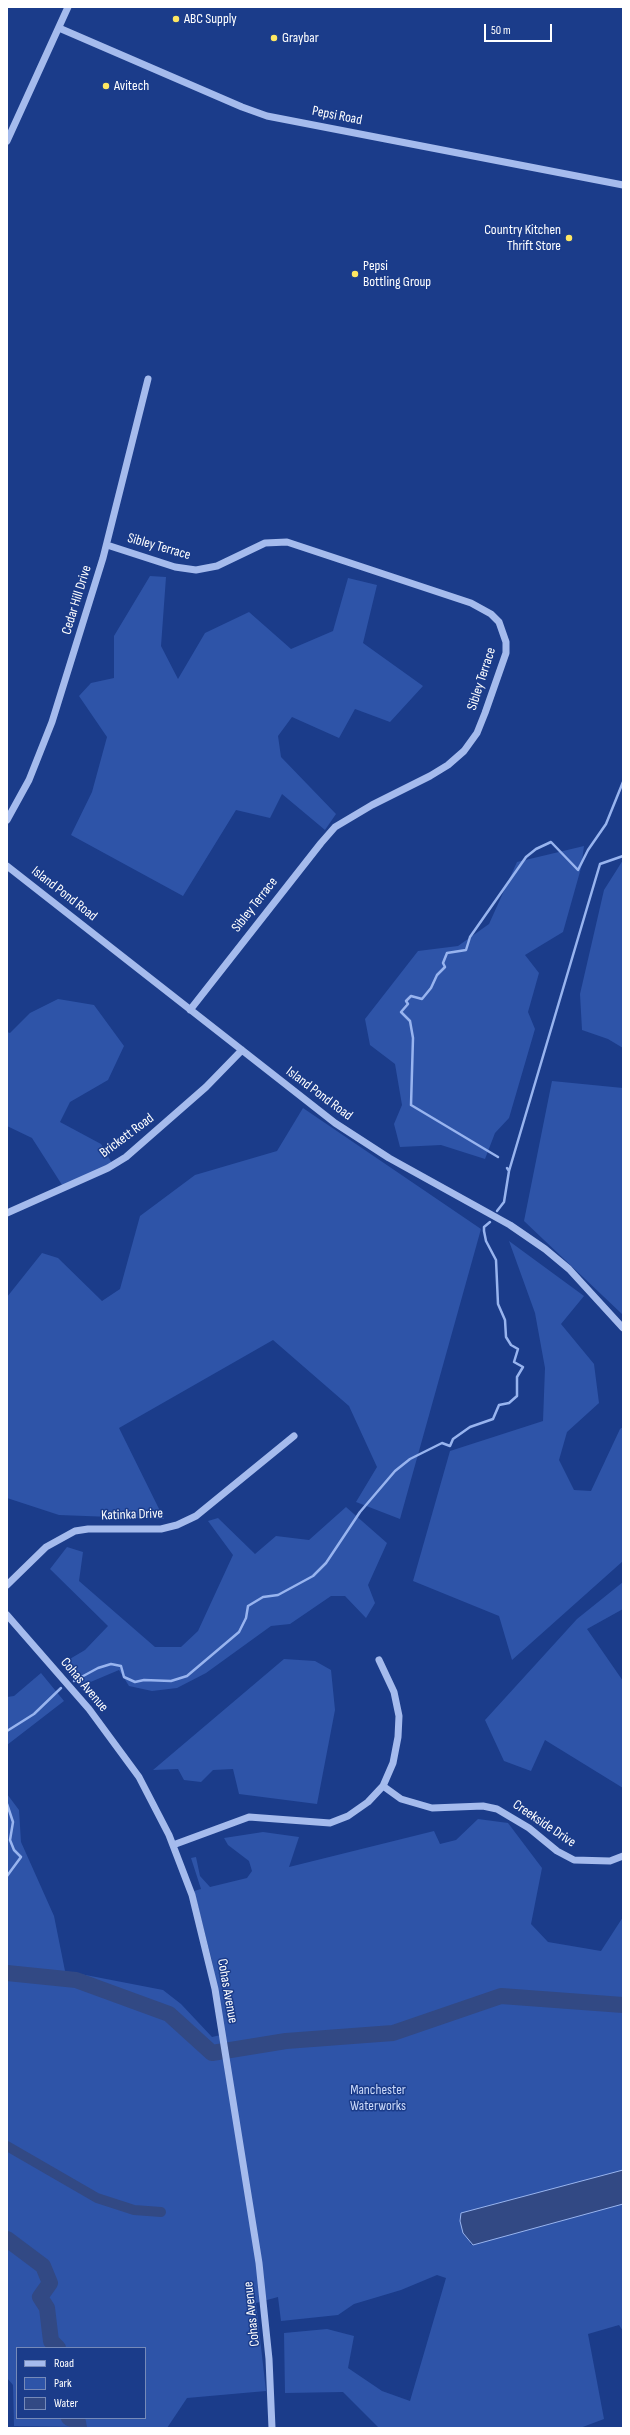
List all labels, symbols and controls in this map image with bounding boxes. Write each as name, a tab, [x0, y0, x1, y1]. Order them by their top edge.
place label: ABC Supply	[184, 11, 237, 27]
marker: ABC Supply	[171, 14, 181, 24]
scale bar	[486, 16, 554, 42]
text: 50 m	[491, 23, 511, 38]
place label: Graybar	[282, 30, 319, 46]
marker: Graybar	[269, 33, 279, 43]
place label: Avitech	[114, 78, 149, 94]
marker: Avitech	[101, 81, 111, 91]
street label: Pepsi Road	[311, 103, 363, 129]
place label: Country Kitchen Thrift Store	[484, 222, 561, 254]
marker: Country Kitchen Thrift Store	[564, 233, 574, 243]
place label: Pepsi Bottling Group	[363, 258, 431, 290]
marker: Pepsi Bottling Group	[350, 269, 360, 279]
street label: Sibley Terrace	[125, 530, 193, 564]
street label: Cedar Hill Drive	[59, 563, 95, 637]
street label: Sibley Terrace	[464, 646, 500, 712]
street label: Island Pond Road	[28, 863, 100, 925]
street label: Sibley Terrace	[228, 874, 282, 936]
street label: Island Pond Road	[282, 1064, 356, 1124]
street label: Brickett Road	[97, 1110, 157, 1162]
street label: Katinka Drive	[101, 1506, 163, 1524]
street label: Cohas Avenue	[57, 1655, 111, 1715]
street label: Creekside Drive	[509, 1797, 579, 1851]
street label: Cohas Avenue	[213, 1957, 241, 2025]
park label: Manchester Waterworks	[350, 2082, 406, 2114]
street label: Cohas Avenue	[240, 2281, 264, 2347]
legend	[16, 2347, 146, 2419]
text: Road	[54, 2356, 74, 2371]
text: Park	[54, 2376, 72, 2391]
text: Water	[54, 2396, 78, 2411]

